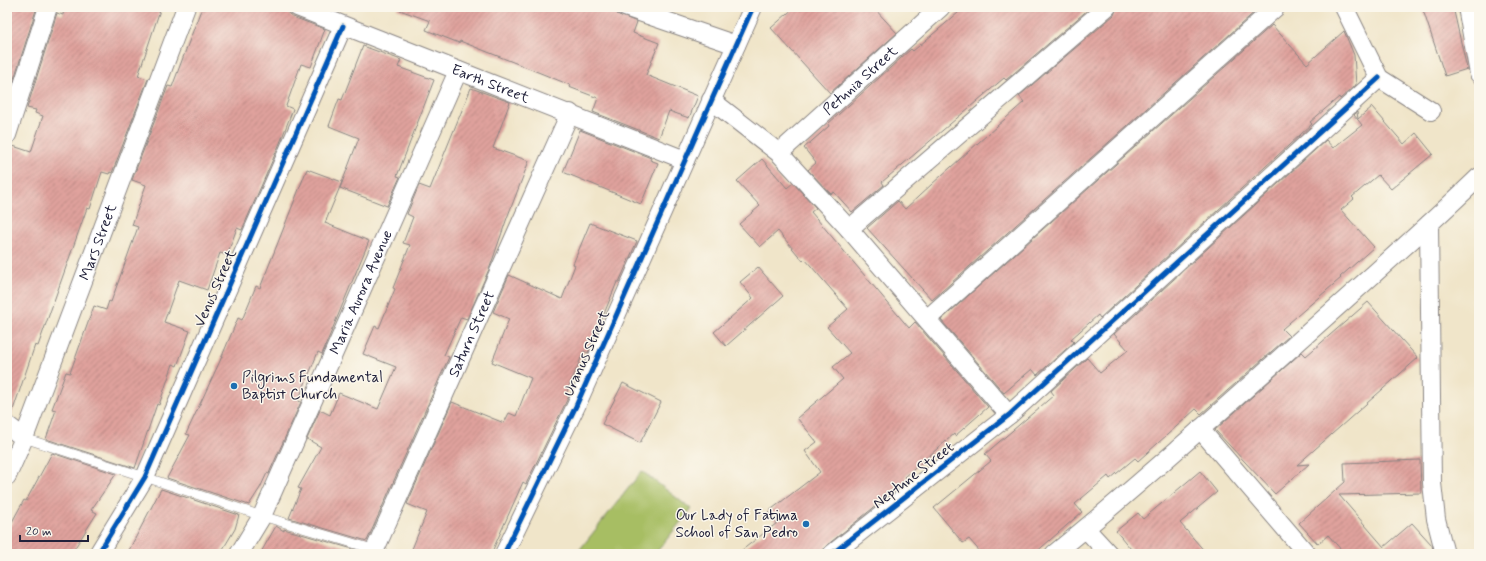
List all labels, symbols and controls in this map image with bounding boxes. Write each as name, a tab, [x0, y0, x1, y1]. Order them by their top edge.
street label: Petunia Street	[819, 42, 903, 120]
street label: Earth Street	[448, 60, 532, 109]
street label: Mars Street	[75, 201, 122, 283]
street label: Maria Aurora Avenue	[325, 227, 398, 358]
street label: Venus Street	[190, 246, 242, 330]
street label: Saturn Street	[444, 288, 500, 381]
street label: Uranus Street	[559, 307, 615, 400]
place label: Pilgrims Fundamental Baptist Church	[242, 368, 383, 405]
marker: Pilgrims Fundamental Baptist Church	[229, 381, 239, 391]
street label: Neptune Street	[869, 438, 959, 514]
place label: Our Lady of Fatima School of San Pedro	[675, 506, 798, 543]
scale bar	[20, 517, 88, 543]
marker: Our Lady of Fatima School of San Pedro	[801, 519, 811, 529]
text: 20 m	[26, 524, 52, 540]

